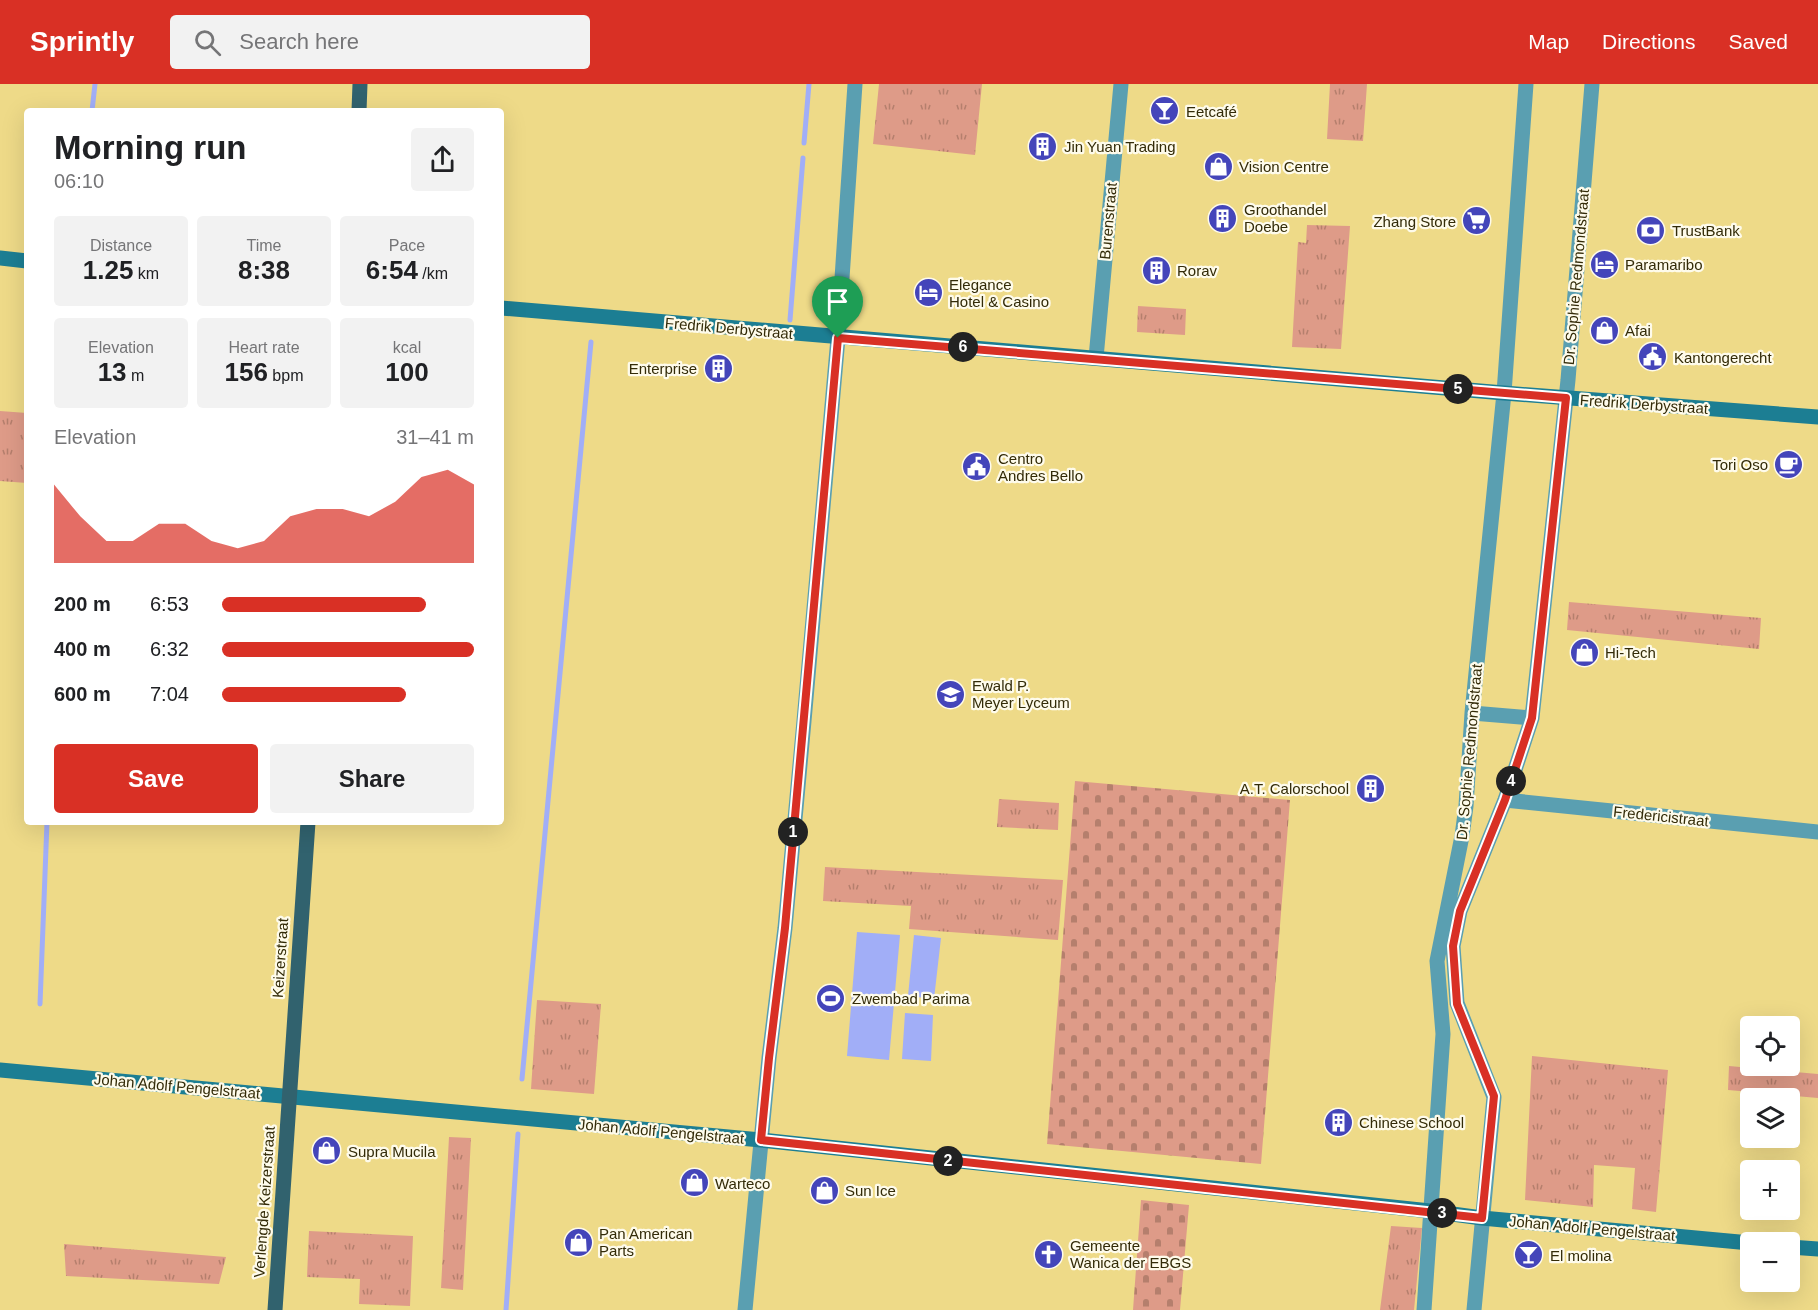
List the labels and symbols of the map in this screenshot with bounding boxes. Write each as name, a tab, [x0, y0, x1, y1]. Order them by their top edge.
bar icon: Eetcafé	[1149, 95, 1181, 127]
place label: Eetcafé	[1186, 103, 1237, 120]
building icon: Jin Yuan Trading	[1027, 130, 1059, 162]
place label: Jin Yuan Trading	[1064, 138, 1175, 155]
shop icon: Vision Centre	[1202, 150, 1234, 182]
place label: Vision Centre	[1239, 158, 1329, 175]
street label: Burenstraat	[1096, 181, 1120, 260]
street label: Dr. Sophie Redmondstraat	[1560, 187, 1592, 366]
place label: Groothandel Doebe	[1244, 201, 1327, 235]
building icon: Groothandel Doebe	[1207, 202, 1239, 234]
supermarket icon: Zhang Store	[1461, 205, 1493, 237]
place label: Zhang Store	[1373, 213, 1456, 230]
bank icon: TrustBank	[1635, 214, 1667, 246]
place label: TrustBank	[1672, 222, 1740, 239]
hotel icon: Paramaribo	[1588, 248, 1620, 280]
building icon: Rorav	[1140, 254, 1172, 286]
place label: Paramaribo	[1625, 256, 1703, 273]
place label: Rorav	[1177, 262, 1218, 279]
pin	[812, 276, 863, 338]
place label: Elegance Hotel & Casino	[949, 276, 1049, 310]
hotel icon: Elegance Hotel & Casino	[912, 277, 944, 309]
street label: Fredrik Derbystraat	[664, 314, 795, 342]
shop icon: Afai	[1588, 314, 1620, 346]
place label: Afai	[1625, 322, 1651, 339]
pin: 6	[948, 332, 978, 362]
public building icon: Kantongerecht	[1637, 341, 1669, 373]
place label: Kantongerecht	[1674, 349, 1772, 366]
building icon: Enterprise	[702, 352, 734, 384]
place label: Enterprise	[629, 360, 697, 377]
pin: 5	[1443, 374, 1473, 404]
street label: Fredrik Derbystraat	[1579, 391, 1709, 417]
cafe icon: Tori Oso	[1773, 448, 1805, 480]
place label: Centro Andres Bello	[998, 450, 1083, 484]
public building icon: Centro Andres Bello	[961, 451, 993, 483]
place label: Tori Oso	[1712, 456, 1768, 473]
shop icon: Hi-Tech	[1568, 636, 1600, 668]
place label: Hi-Tech	[1605, 644, 1656, 661]
street label: Dr. Sophie Redmondstraat	[1453, 662, 1485, 841]
place label: Ewald P. Meyer Lyceum	[972, 677, 1070, 711]
school or university icon: Ewald P. Meyer Lyceum	[935, 678, 967, 710]
pin: 4	[1496, 766, 1526, 796]
building icon: A.T. Calorschool	[1354, 772, 1386, 804]
place label: A.T. Calorschool	[1240, 780, 1349, 797]
street label: Fredericistraat	[1612, 803, 1710, 830]
pin: 1	[778, 817, 808, 847]
street label: Keizerstraat	[269, 917, 291, 999]
sports icon: Zwembad Parima	[815, 982, 847, 1014]
place label: Zwembad Parima	[852, 990, 970, 1007]
street label: Johan Adolf Pengelstraat	[93, 1070, 262, 1102]
building icon: Chinese School	[1322, 1106, 1354, 1138]
place label: Chinese School	[1359, 1114, 1464, 1131]
street label: Johan Adolf Pengelstraat	[577, 1115, 746, 1147]
street label: Verlengde Keizerstraat	[250, 1125, 278, 1278]
shop icon: Supra Mucila	[311, 1135, 343, 1167]
place label: Supra Mucila	[348, 1143, 436, 1160]
pin: 2	[933, 1146, 963, 1176]
shop icon: Warteco	[678, 1167, 710, 1199]
shop icon: Sun Ice	[808, 1174, 840, 1206]
place label: Warteco	[715, 1175, 770, 1192]
place label: Sun Ice	[845, 1182, 896, 1199]
pin: 3	[1427, 1198, 1457, 1228]
street label: Johan Adolf Pengelstraat	[1508, 1212, 1677, 1244]
place label: Pan American Parts	[599, 1225, 692, 1259]
shop icon: Pan American Parts	[562, 1226, 594, 1258]
place label: Gemeente Wanica der EBGS	[1070, 1237, 1191, 1271]
church icon: Gemeente Wanica der EBGS	[1033, 1238, 1065, 1270]
bar icon: El molina	[1513, 1239, 1545, 1271]
place label: El molina	[1550, 1247, 1612, 1264]

